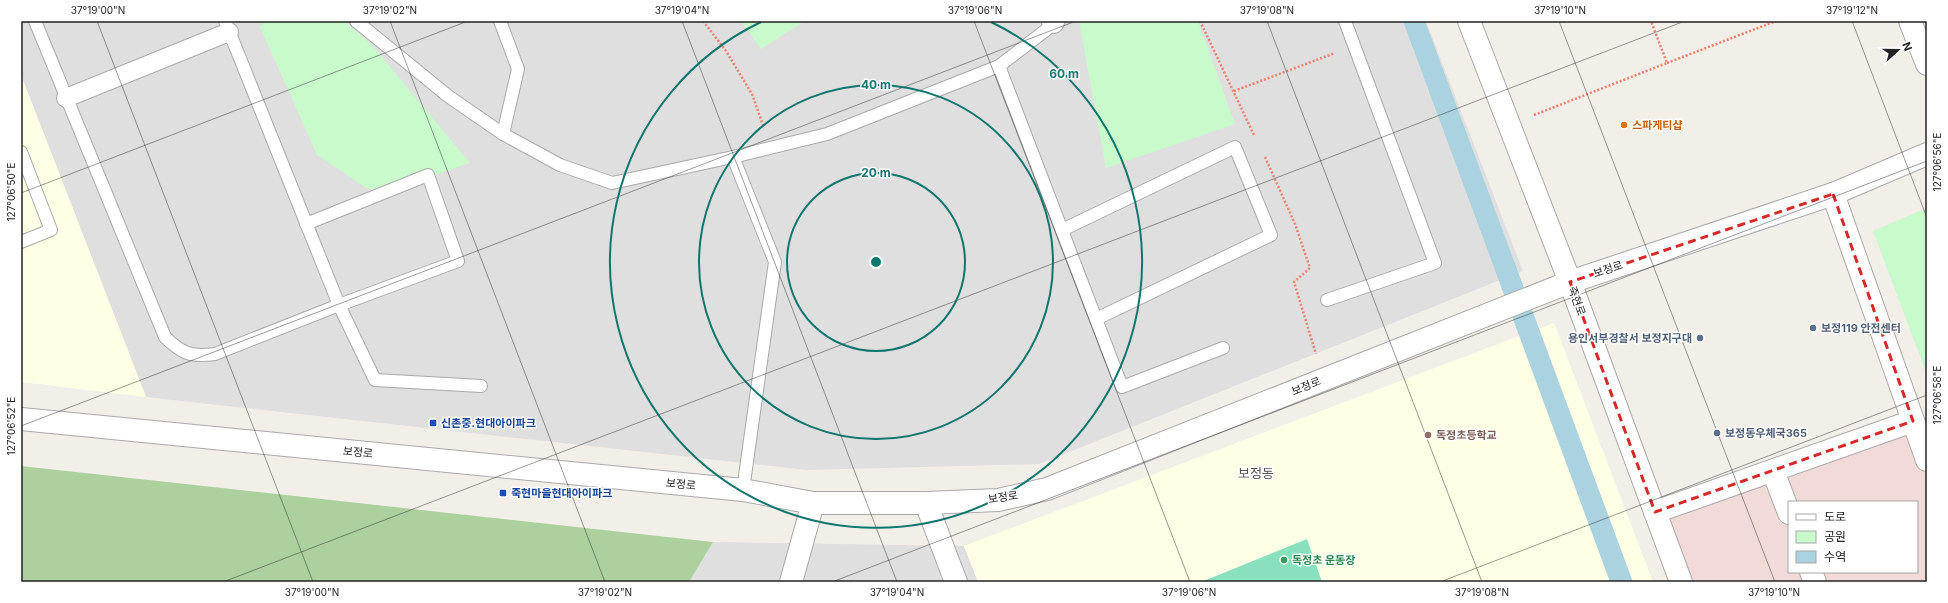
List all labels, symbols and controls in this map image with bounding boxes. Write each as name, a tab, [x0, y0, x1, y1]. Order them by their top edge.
text: 37°19'00"N	[71, 4, 125, 16]
text: 37°19'02"N	[363, 4, 417, 16]
text: 37°19'04"N	[655, 4, 709, 16]
text: 37°19'06"N	[948, 4, 1002, 16]
text: 37°19'08"N	[1240, 4, 1294, 16]
text: 37°19'10"N	[1534, 4, 1586, 16]
text: 37°19'12"N	[1826, 4, 1878, 16]
north arrow	[1878, 30, 1918, 70]
text: N	[1899, 40, 1915, 53]
text: 60 m	[1049, 66, 1079, 81]
text: 40 m	[861, 77, 891, 92]
place label: 스파게티샵	[1632, 118, 1683, 132]
marker: 스파게티샵	[1619, 120, 1629, 130]
text: 127°06'56"E	[1931, 133, 1943, 191]
text: 127°06'50"E	[5, 163, 17, 221]
text: 20 m	[861, 165, 891, 180]
centre of rings	[869, 255, 883, 269]
street label: 보정로	[1591, 258, 1625, 280]
street label: 죽현로	[1565, 284, 1589, 318]
place label: 보정119 안전센터	[1821, 321, 1901, 335]
marker: 보정119 안전센터	[1808, 323, 1818, 333]
place label: 용인서부경찰서 보정지구대	[1568, 331, 1692, 345]
marker: 용인서부경찰서 보정지구대	[1695, 333, 1705, 343]
text: 127°06'58"E	[1931, 366, 1943, 424]
street label: 보정로	[1289, 374, 1323, 398]
text: 127°06'52"E	[5, 397, 17, 455]
place label: 신촌중.현대아이파크	[441, 416, 536, 430]
marker: 신촌중.현대아이파크	[428, 418, 438, 428]
place label: 보정동우체국365	[1725, 426, 1807, 440]
place label: 독정초등학교	[1436, 428, 1497, 442]
marker: 보정동우체국365	[1712, 428, 1722, 438]
marker: 독정초등학교	[1423, 430, 1433, 440]
street label: 보정로	[342, 443, 374, 461]
district label: 보정동	[1238, 465, 1274, 481]
street label: 보정로	[665, 475, 697, 493]
place label: 죽현마을현대아이파크	[511, 486, 612, 500]
marker: 죽현마을현대아이파크	[498, 488, 508, 498]
street label: 보정로	[987, 488, 1019, 506]
legend	[1788, 501, 1918, 573]
text: 도로	[1824, 509, 1846, 524]
text: 공원	[1824, 529, 1846, 544]
text: 수역	[1824, 549, 1846, 564]
place label: 독정초 운동장	[1292, 553, 1355, 567]
marker: 독정초 운동장	[1279, 555, 1289, 565]
text: 37°19'00"N	[285, 586, 339, 598]
text: 37°19'02"N	[578, 586, 632, 598]
text: 37°19'04"N	[870, 586, 924, 598]
text: 37°19'06"N	[1162, 586, 1216, 598]
text: 37°19'08"N	[1455, 586, 1509, 598]
text: 37°19'10"N	[1748, 586, 1800, 598]

